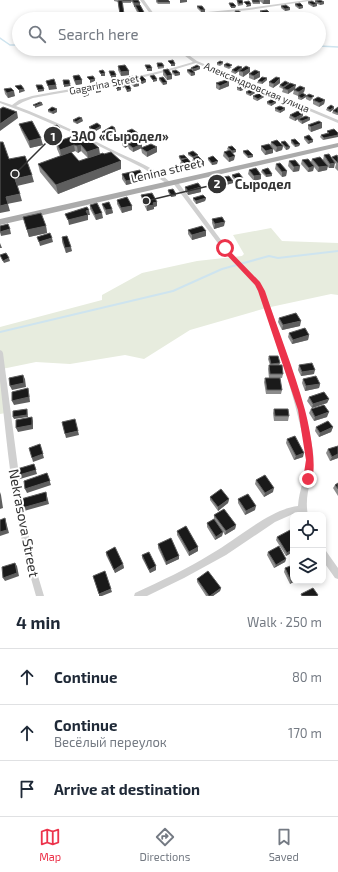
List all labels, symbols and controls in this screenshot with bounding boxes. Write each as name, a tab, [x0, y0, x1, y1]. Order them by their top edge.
search box	[12, 12, 326, 56]
icon: search	[26, 23, 48, 45]
text: Search here	[58, 25, 139, 43]
street label: Александровская улица	[202, 59, 311, 116]
street label: Gagarina Street	[68, 71, 140, 97]
callout: ЗАО «Сыродел»	[43, 124, 177, 149]
text: ЗАО «Сыродел»	[71, 128, 169, 144]
text: 1	[50, 129, 56, 143]
street label: Lenina street	[129, 155, 203, 185]
callout: Сыродел	[207, 172, 299, 197]
text: 2	[214, 176, 221, 190]
text: Сыродел	[235, 176, 291, 192]
route start	[216, 239, 234, 257]
street label: Nekrasova Street	[6, 467, 43, 578]
route end	[299, 470, 317, 488]
map controls	[290, 512, 326, 584]
button: locate	[290, 512, 326, 548]
button: layers	[290, 548, 326, 584]
text: 4 min	[16, 612, 60, 632]
text: Walk · 250 m	[247, 614, 322, 630]
icon: ahead	[16, 666, 38, 688]
text: Continue	[54, 668, 117, 686]
text: 80 m	[292, 669, 322, 685]
text: Continue	[54, 716, 117, 734]
icon: ahead	[16, 722, 38, 744]
text: 170 m	[288, 725, 322, 741]
text: Весёлый переулок	[54, 734, 167, 750]
icon: arrive	[16, 778, 38, 800]
text: Arrive at destination	[54, 780, 200, 798]
tab: Map	[39, 826, 61, 863]
tab: Directions	[140, 826, 190, 863]
tab: Saved	[269, 826, 299, 863]

